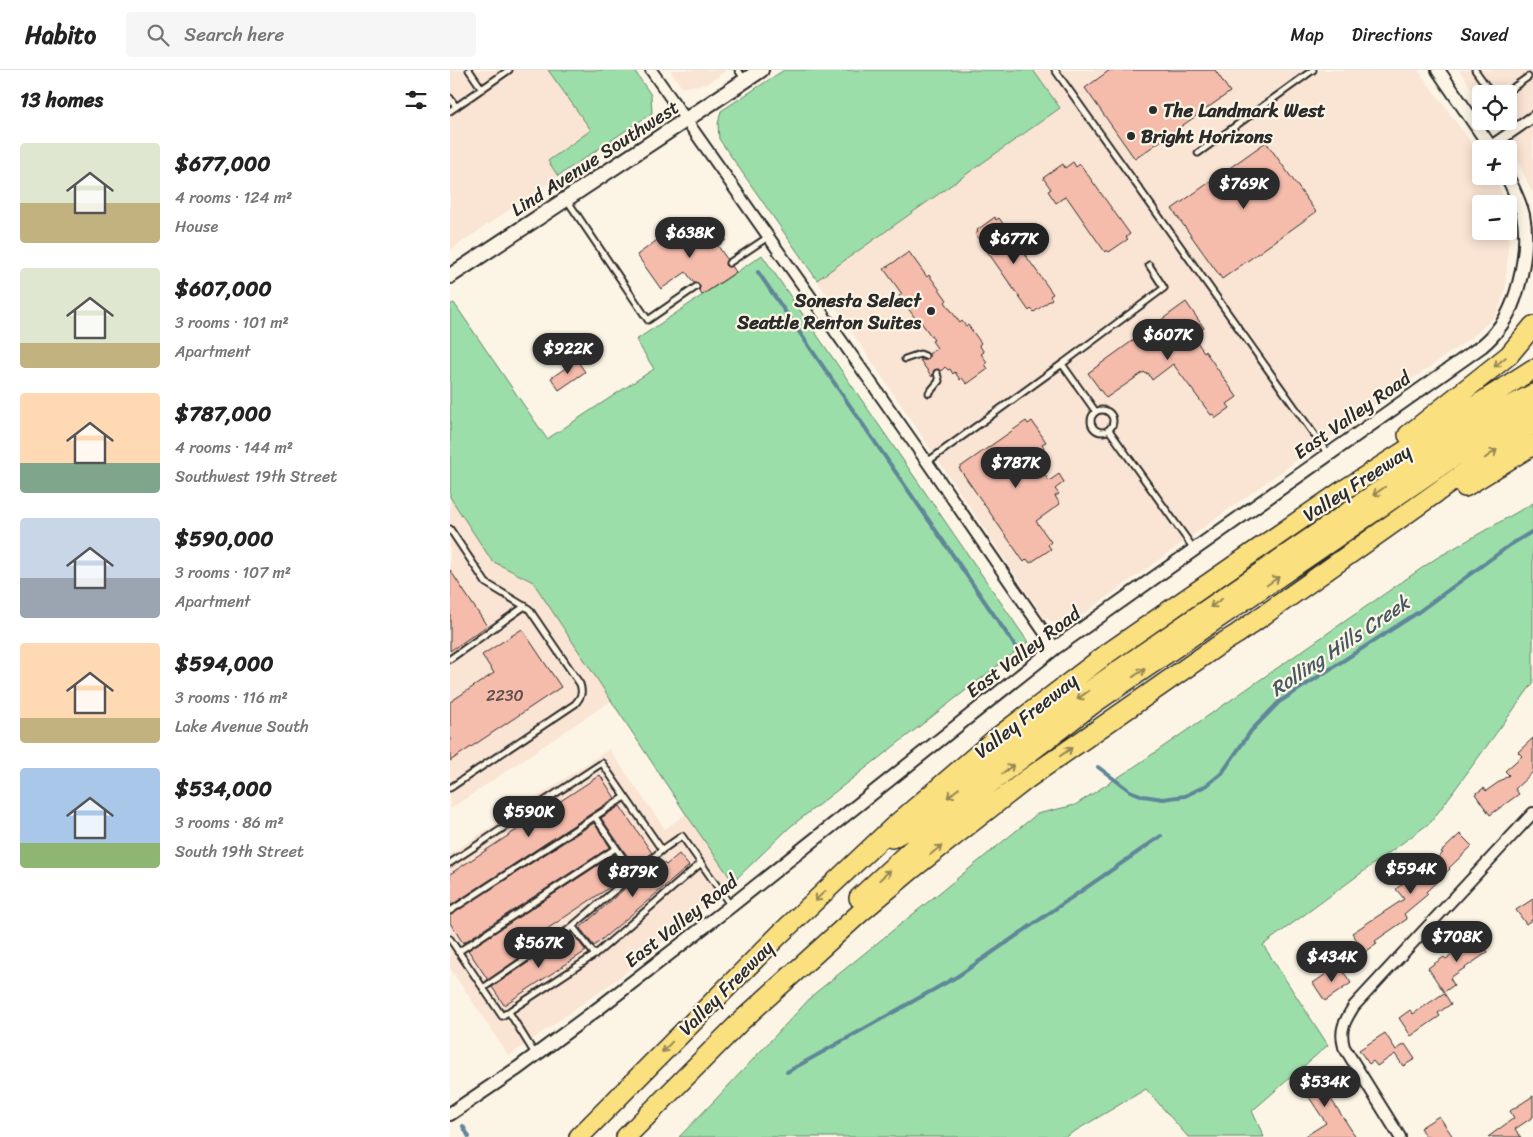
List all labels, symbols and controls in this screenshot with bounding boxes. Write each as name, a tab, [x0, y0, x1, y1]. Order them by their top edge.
search box	[126, 12, 476, 57]
text: Habito	[25, 14, 96, 56]
text: Search here	[184, 18, 284, 51]
text: Map	[1291, 19, 1324, 51]
text: Directions	[1352, 19, 1433, 51]
text: Saved	[1461, 19, 1508, 51]
icon: search	[144, 21, 172, 49]
text: 13 homes	[20, 81, 103, 119]
map controls	[1472, 85, 1517, 240]
button: locate	[1472, 85, 1517, 130]
icon: filters	[402, 86, 430, 114]
street label: Lind Avenue Southwest	[504, 91, 686, 225]
place label: The Landmark West	[1163, 94, 1326, 127]
marker: The Landmark West	[1147, 104, 1159, 116]
place label: Bright Horizons	[1141, 120, 1274, 153]
marker: Bright Horizons	[1125, 130, 1137, 142]
button: +	[1472, 140, 1517, 185]
text: $677,000	[175, 145, 271, 183]
icon: home	[60, 163, 120, 223]
pin: $769K	[1209, 168, 1279, 210]
text: $769K	[1220, 169, 1268, 198]
text: 4 rooms · 124 m²	[175, 183, 292, 212]
button: −	[1472, 195, 1517, 240]
text: House	[175, 212, 218, 241]
pin: $638K	[655, 216, 725, 259]
text: $638K	[666, 218, 714, 247]
pin: $677K	[979, 222, 1049, 265]
text: $677K	[990, 224, 1038, 253]
text: $607,000	[175, 270, 272, 308]
place label: Sonesta Select Seattle Renton Suites	[736, 284, 922, 339]
icon: home	[60, 288, 120, 348]
marker: Sonesta Select Seattle Renton Suites	[925, 305, 937, 317]
text: 3 rooms · 101 m²	[175, 308, 289, 337]
pin: $607K	[1133, 318, 1203, 361]
text: $607K	[1144, 320, 1192, 349]
pin: $922K	[533, 332, 603, 375]
text: $922K	[544, 334, 592, 363]
text: Apartment	[175, 337, 251, 366]
one-way arrow	[1494, 357, 1507, 368]
street label: East Valley Road	[1286, 361, 1419, 468]
text: $787,000	[175, 395, 271, 433]
icon: home	[60, 413, 120, 473]
text: 4 rooms · 144 m²	[175, 433, 293, 462]
street label: Valley Freeway	[1296, 435, 1418, 531]
pin: $787K	[981, 446, 1051, 489]
text: $787K	[992, 448, 1040, 477]
one-way arrow	[1484, 449, 1498, 459]
text: Southwest 19th Street	[175, 462, 337, 491]
one-way arrow	[1372, 486, 1386, 496]
text: $590,000	[175, 520, 274, 558]
icon: home	[60, 538, 120, 598]
text: 3 rooms · 107 m²	[175, 558, 291, 587]
one-way arrow	[1266, 576, 1280, 586]
water label: Rolling Hills Creek	[1263, 585, 1418, 706]
text: Apartment	[175, 587, 251, 616]
street label: East Valley Road	[958, 596, 1089, 706]
one-way arrow	[1210, 598, 1224, 608]
text: $594,000	[175, 645, 273, 683]
icon: home	[60, 663, 120, 723]
street label: Valley Freeway	[967, 665, 1085, 767]
one-way arrow	[1132, 668, 1146, 678]
house number: 2230	[486, 681, 524, 710]
text: 3 rooms · 116 m²	[175, 683, 288, 712]
one-way arrow	[1076, 690, 1090, 700]
text: Lake Avenue South	[175, 712, 309, 741]
one-way arrow	[1059, 747, 1073, 757]
one-way arrow	[1001, 764, 1015, 774]
text: $534,000	[175, 770, 272, 808]
icon: home	[60, 788, 120, 848]
one-way arrow	[947, 788, 960, 799]
pin: $590K	[494, 796, 564, 838]
text: $590K	[504, 797, 554, 826]
text: 3 rooms · 86 m²	[175, 808, 284, 837]
text: South 19th Street	[175, 837, 304, 866]
one-way arrow	[929, 845, 942, 856]
pin: $594K	[1376, 852, 1446, 895]
text: $594K	[1386, 854, 1436, 883]
pin: $879K	[598, 856, 668, 898]
text: $879K	[608, 857, 658, 886]
street label: East Valley Road	[617, 865, 747, 976]
one-way arrow	[878, 869, 891, 881]
one-way arrow	[814, 890, 827, 902]
pin: $708K	[1422, 920, 1492, 963]
text: $708K	[1432, 922, 1482, 951]
pin: $567K	[504, 926, 574, 969]
text: $567K	[515, 928, 563, 957]
street label: Valley Freeway	[670, 932, 782, 1044]
pin: $434K	[1297, 940, 1367, 983]
text: $434K	[1307, 942, 1357, 971]
one-way arrow	[662, 1040, 674, 1052]
pin: $534K	[1290, 1066, 1360, 1108]
text: $534K	[1300, 1067, 1350, 1096]

